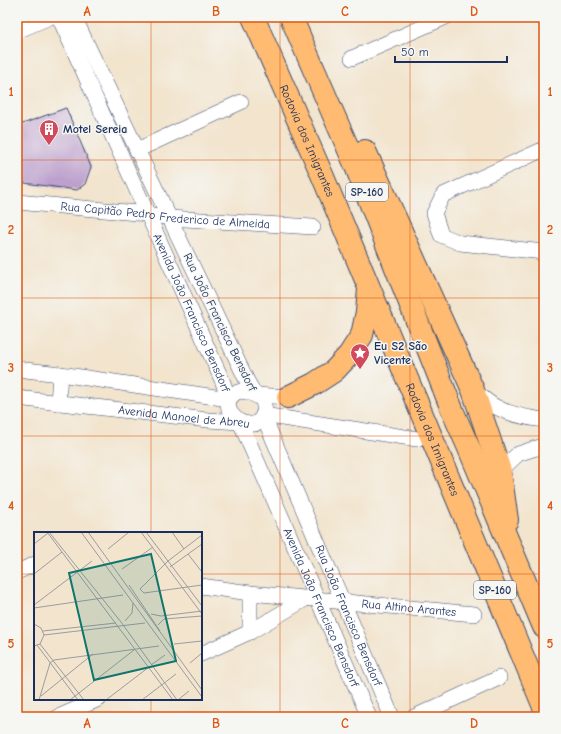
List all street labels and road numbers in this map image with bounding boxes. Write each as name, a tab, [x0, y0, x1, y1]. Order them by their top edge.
street label: Rodovia dos Imigrantes	[276, 83, 337, 199]
road number: SP-160	[346, 183, 388, 201]
street label: Rua Capitão Pedro Frederico de Almeida	[60, 199, 270, 231]
street label: Avenida João Francisco Bensdorf	[150, 231, 233, 394]
street label: Rua João Francisco Bensdorf	[180, 251, 260, 394]
street label: Rodovia dos Imigrantes	[403, 381, 462, 498]
street label: Avenida Manoel de Abreu	[117, 403, 251, 431]
street label: Avenida João Francisco Bensdorf	[280, 526, 362, 690]
street label: Rua João Francisco Bensdorf	[312, 543, 385, 689]
road number: SP-160	[474, 581, 516, 599]
street label: Rua Altino Arantes	[361, 596, 457, 619]

